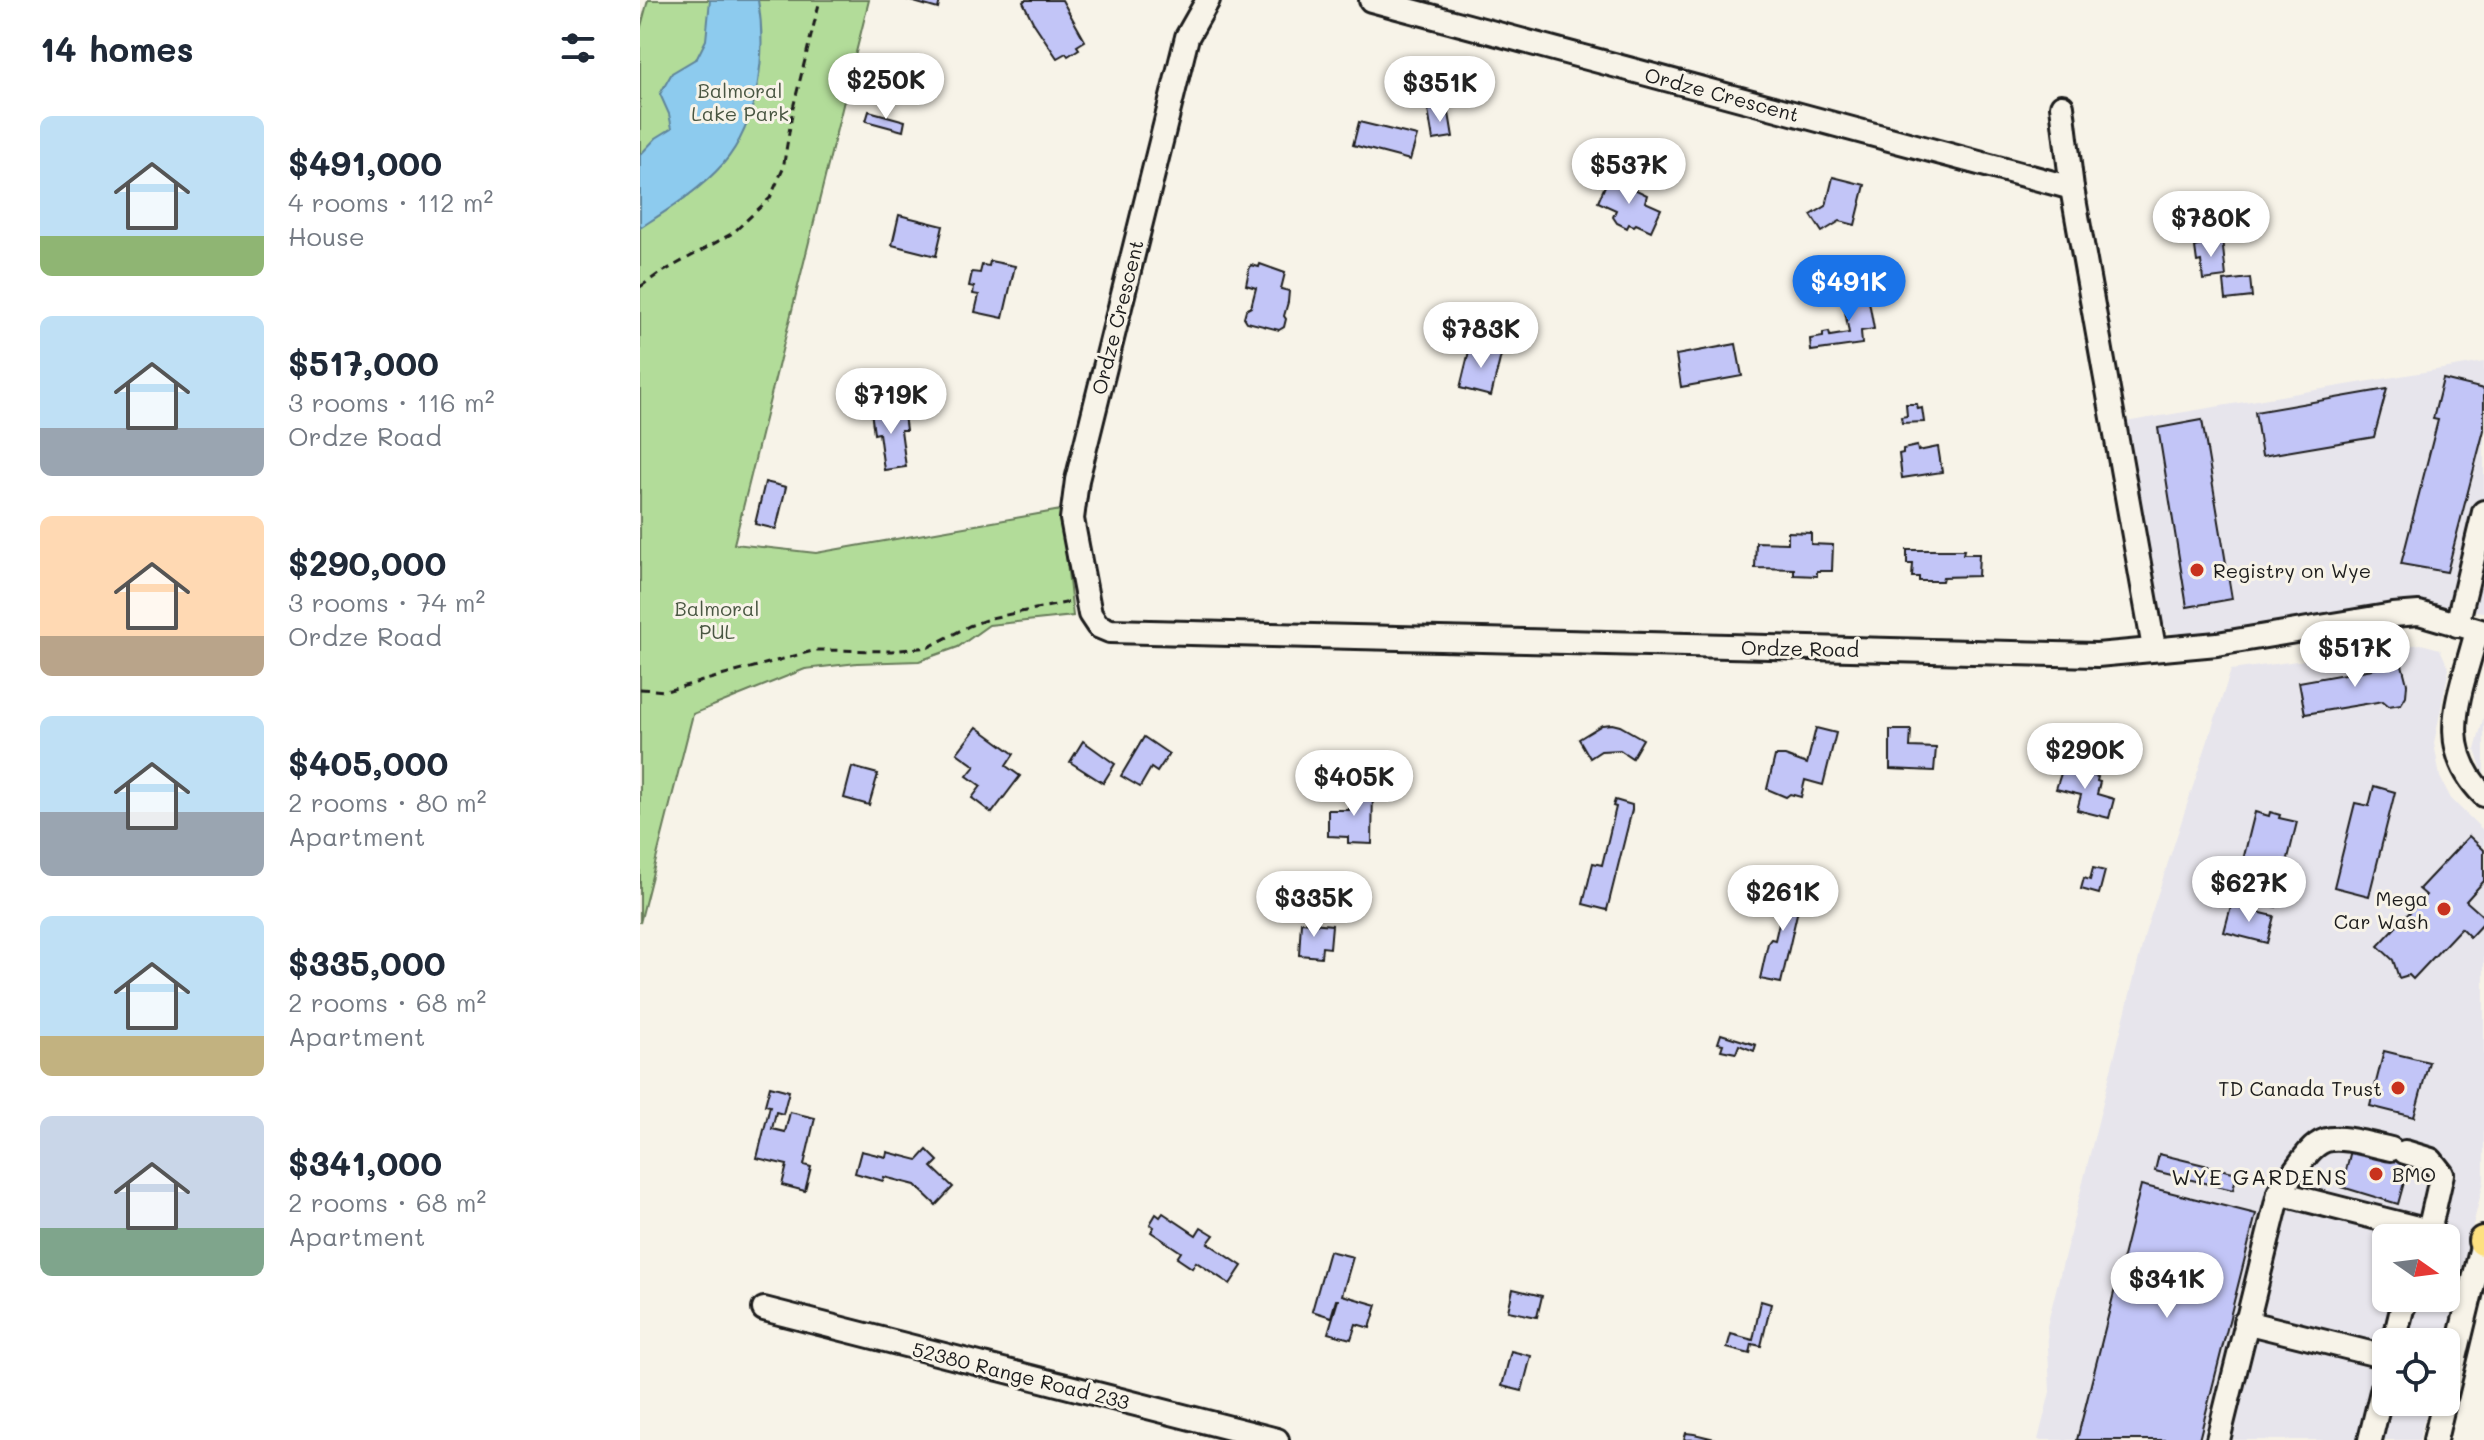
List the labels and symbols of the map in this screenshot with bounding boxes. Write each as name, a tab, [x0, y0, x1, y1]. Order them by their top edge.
pin: $250K	[830, 53, 942, 121]
pin: $351K	[1384, 56, 1496, 124]
street label: Ordze Crescent	[1642, 61, 1802, 127]
park label: Balmoral Lake Park	[691, 77, 789, 126]
pin: $537K	[1573, 138, 1685, 206]
pin: $780K	[2155, 191, 2267, 259]
street label: Ordze Crescent	[1085, 237, 1149, 397]
pin: $491K	[1793, 255, 1905, 323]
pin: $783K	[1425, 302, 1537, 370]
pin: $719K	[835, 368, 947, 436]
place label: Registry on Wye	[2213, 557, 2371, 583]
marker: Registry on Wye	[2188, 561, 2206, 579]
park label: Balmoral PUL	[674, 595, 760, 644]
pin: $517K	[2299, 621, 2411, 689]
street label: Ordze Road	[1741, 634, 1859, 662]
pin: $290K	[2029, 723, 2141, 791]
pin: $405K	[1298, 750, 1410, 818]
pin: $627K	[2193, 856, 2305, 924]
pin: $261K	[1727, 865, 1839, 933]
pin: $335K	[1258, 871, 1370, 939]
place label: Mega Car Wash	[2334, 885, 2428, 934]
marker: Mega Car Wash	[2435, 900, 2453, 918]
place label: TD Canada Trust	[2218, 1075, 2382, 1101]
marker: TD Canada Trust	[2389, 1079, 2407, 1097]
place label: BMO	[2392, 1161, 2436, 1187]
district label: WYE GARDENS	[2171, 1162, 2349, 1191]
marker: BMO	[2367, 1165, 2385, 1183]
north arrow	[2372, 1224, 2460, 1312]
pin: $341K	[2111, 1252, 2223, 1320]
street label: 52380 Range Road 233	[910, 1335, 1132, 1415]

